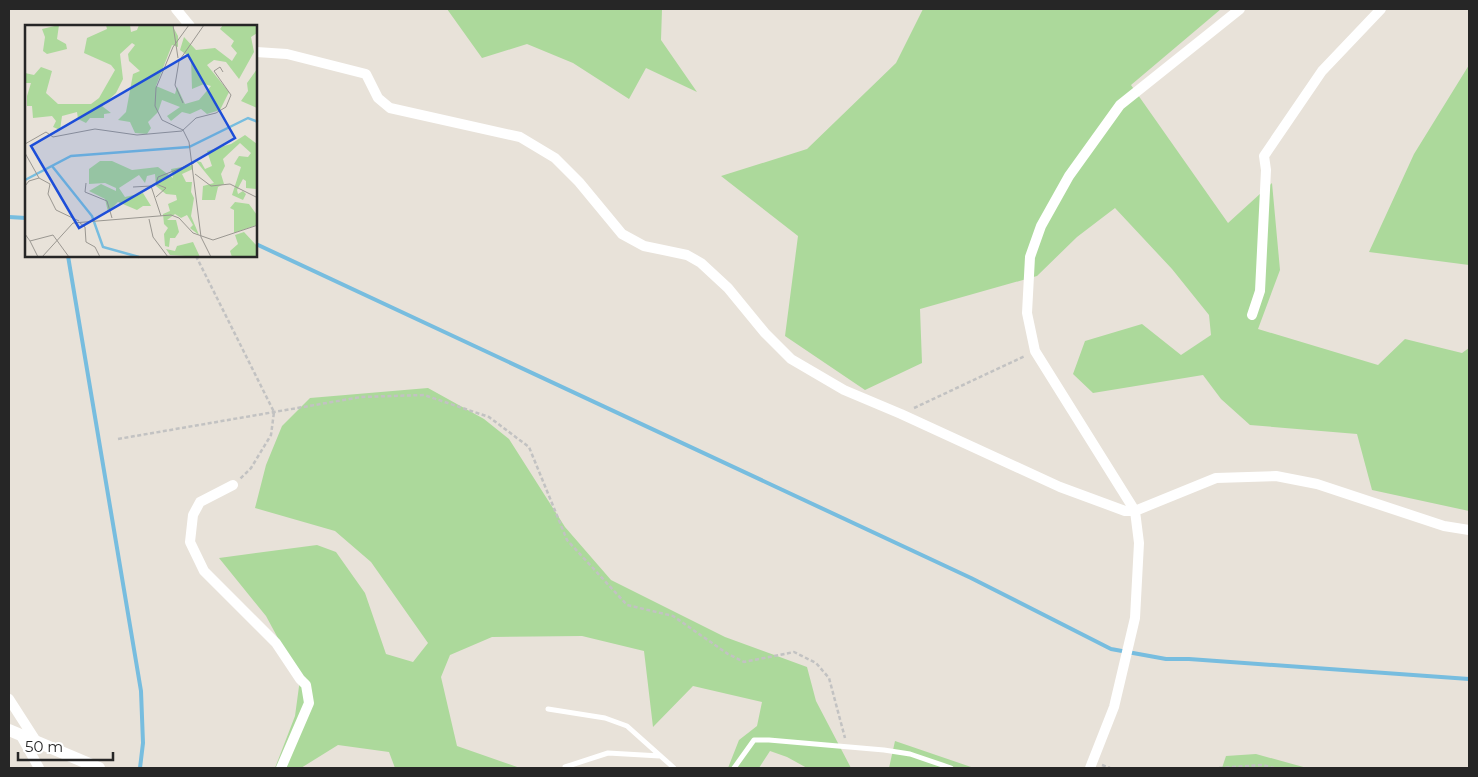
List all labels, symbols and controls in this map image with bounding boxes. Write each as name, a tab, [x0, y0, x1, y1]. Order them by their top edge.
inset map	[25, 25, 258, 258]
scale bar	[18, 730, 112, 762]
text: 50 m	[25, 737, 63, 756]

